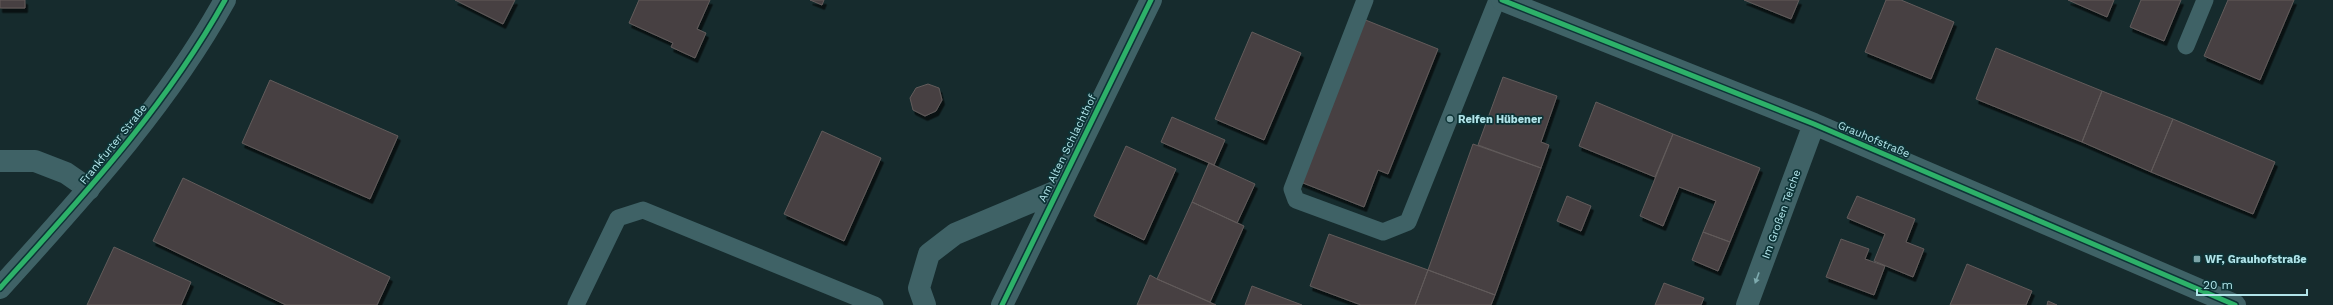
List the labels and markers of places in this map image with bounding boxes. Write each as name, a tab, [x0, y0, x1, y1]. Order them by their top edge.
place label: Reifen Hübener	[1458, 113, 1542, 126]
marker: Reifen Hübener	[1445, 114, 1455, 124]
place label: WF, Grauhofstraße	[2205, 253, 2307, 266]
marker: WF, Grauhofstraße	[2192, 254, 2202, 264]

